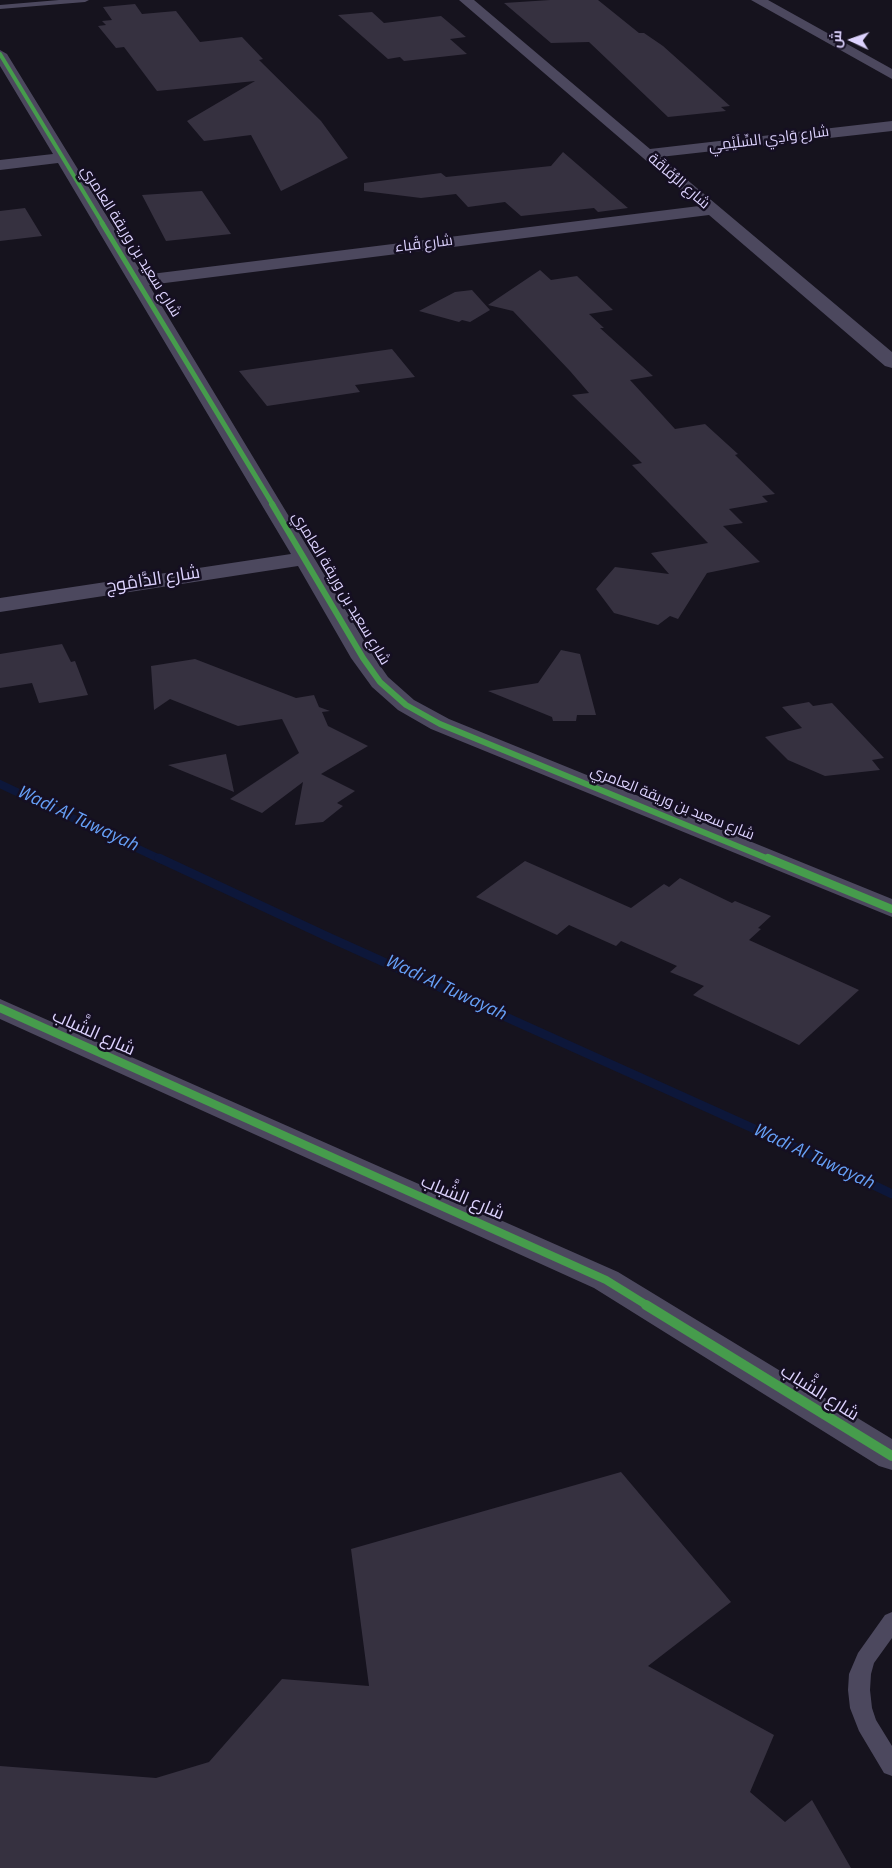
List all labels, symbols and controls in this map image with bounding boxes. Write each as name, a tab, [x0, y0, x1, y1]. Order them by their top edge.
north arrow	[827, 15, 877, 65]
text: ش	[827, 30, 847, 49]
street label: شارع وَادِي السِّلَيْمِي	[708, 124, 830, 156]
street label: شارع الرُّفَاقَة	[643, 150, 713, 214]
street label: شارع سعيد بن وريقة العامري	[76, 163, 184, 321]
street label: شارع قُباء	[394, 233, 454, 257]
street label: شارع سعيد بن وريقة العامري	[287, 509, 393, 669]
street label: شارع الدَّامُوج	[104, 563, 202, 599]
street label: شارع سعيد بن وريقة العامري	[587, 763, 757, 845]
water label: Wadi Al Tuwayah	[14, 782, 142, 858]
water label: Wadi Al Tuwayah	[382, 951, 510, 1027]
street label: شارع الشَّباب	[48, 1006, 138, 1062]
water label: Wadi Al Tuwayah	[750, 1120, 878, 1196]
street label: شارع الشَّباب	[417, 1172, 507, 1226]
street label: شارع الشَّباب	[776, 1361, 862, 1427]

